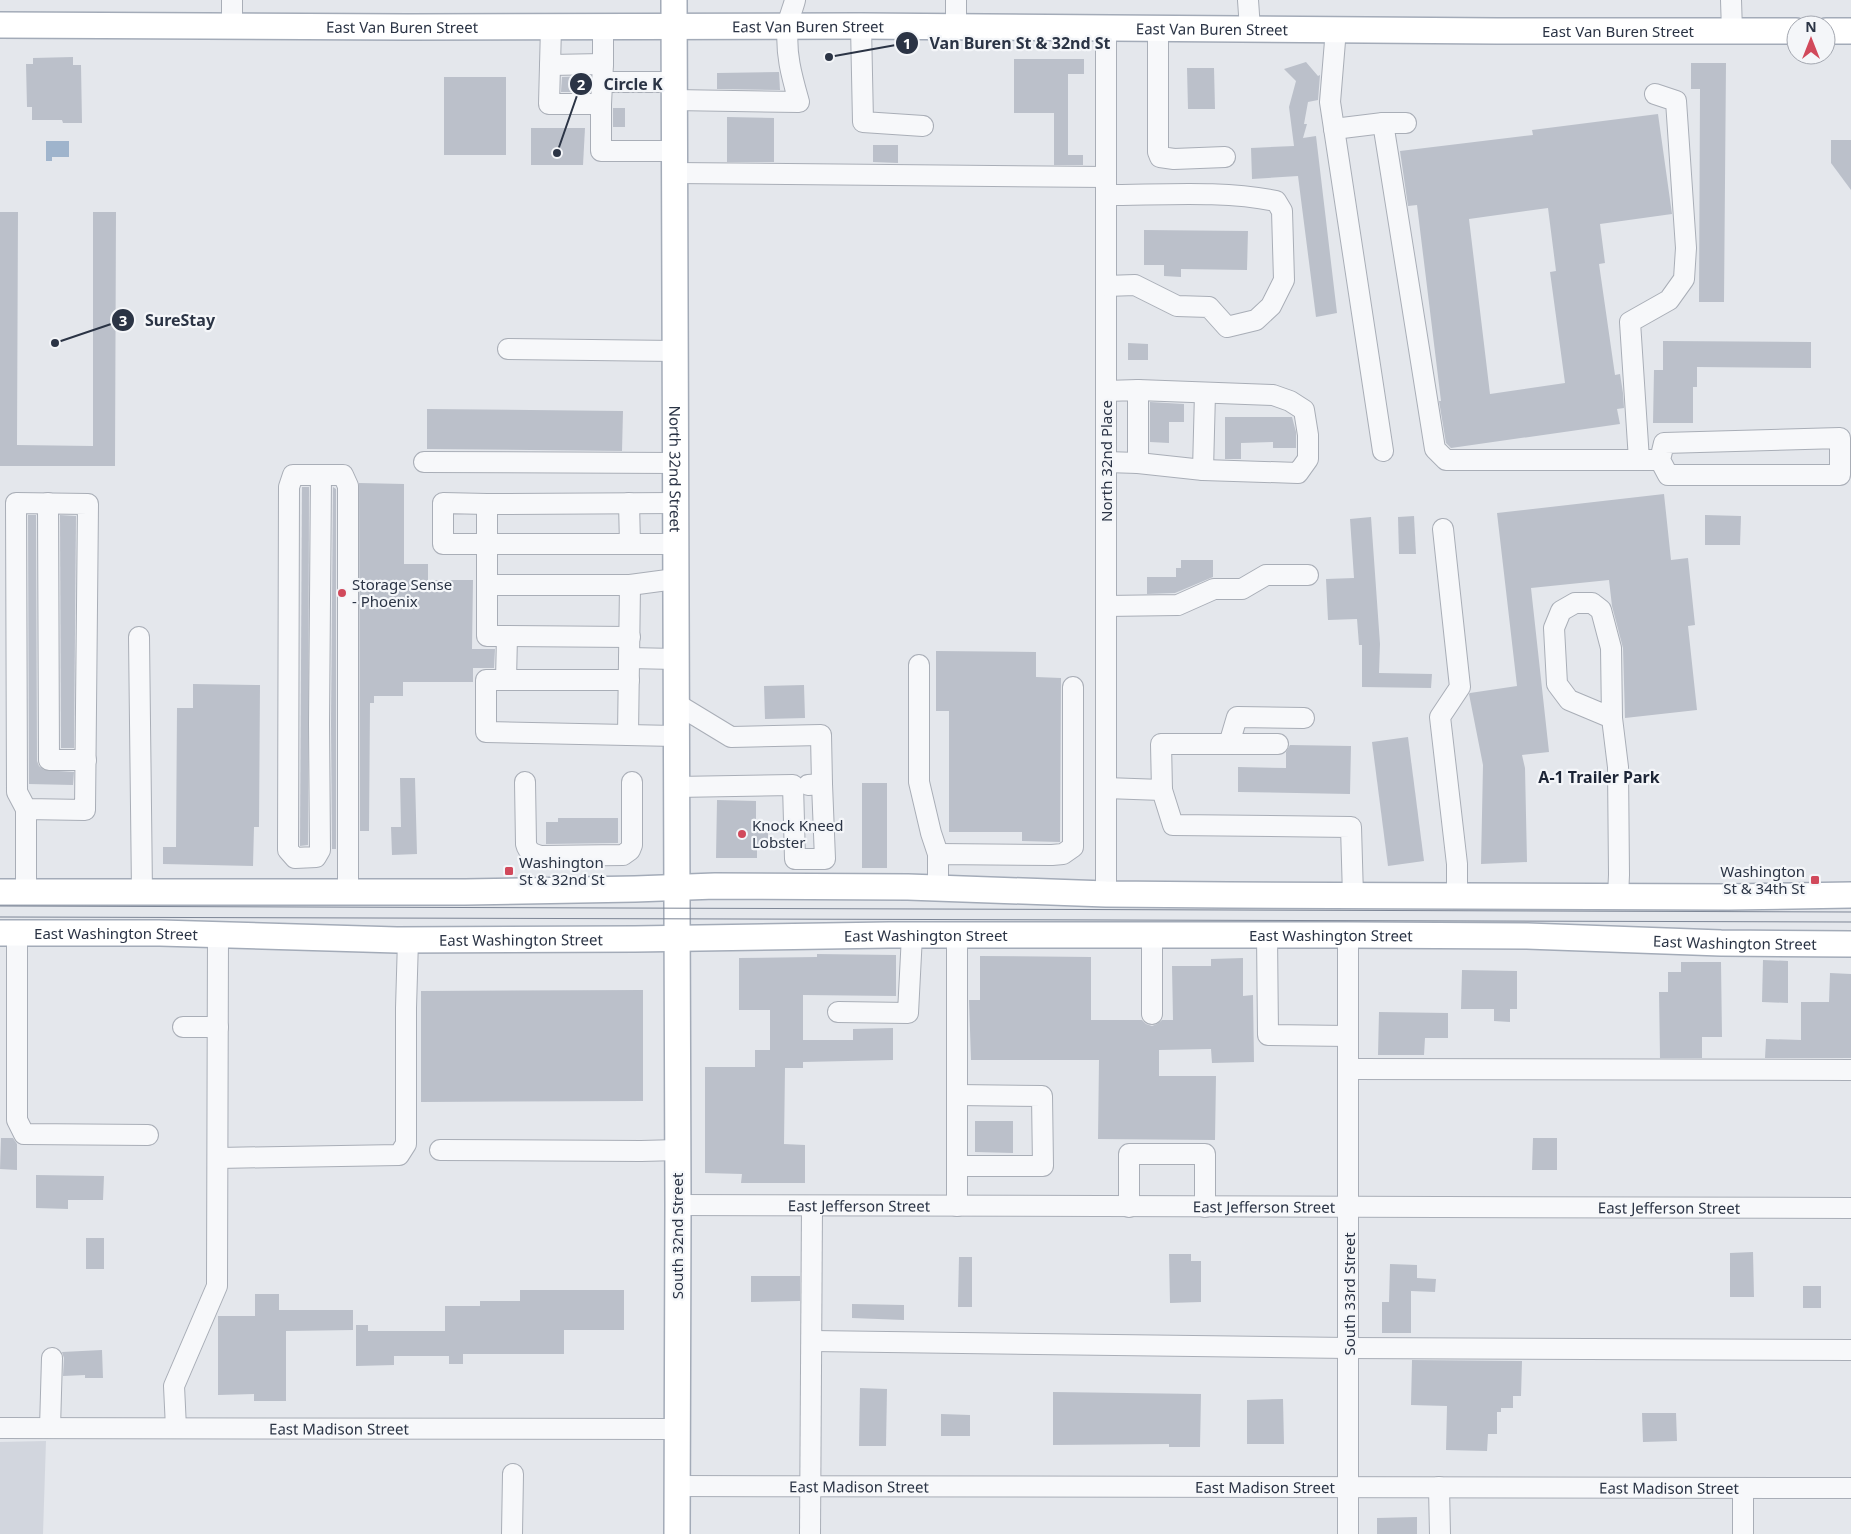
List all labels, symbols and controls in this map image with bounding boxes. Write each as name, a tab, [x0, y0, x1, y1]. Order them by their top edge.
north arrow	[1786, 15, 1836, 65]
street label: East Van Buren Street	[732, 16, 885, 36]
street label: East Van Buren Street	[326, 17, 479, 37]
text: N	[1805, 17, 1817, 36]
street label: East Van Buren Street	[1136, 18, 1289, 39]
street label: East Van Buren Street	[1542, 21, 1695, 41]
callout: Van Buren St & 32nd St	[895, 28, 1121, 59]
text: Van Buren St & 32nd St	[929, 32, 1111, 54]
text: 1	[903, 33, 911, 53]
callout: Circle K	[568, 69, 672, 100]
text: Circle K	[603, 73, 663, 95]
text: 2	[577, 74, 586, 94]
callout: SureStay	[110, 305, 225, 336]
text: SureStay	[145, 309, 216, 331]
text: 3	[119, 310, 127, 330]
street label: North 32nd Place	[1096, 400, 1116, 522]
street label: North 32nd Street	[665, 406, 686, 533]
place label: Storage Sense - Phoenix	[352, 574, 452, 611]
marker: Storage Sense - Phoenix	[336, 587, 348, 599]
district label: A-1 Trailer Park	[1538, 766, 1660, 788]
place label: Knock Kneed Lobster	[752, 815, 843, 852]
marker: Knock Kneed Lobster	[736, 828, 748, 840]
place label: Washington St & 32nd St	[519, 852, 605, 889]
place label: Washington St & 34th St	[1720, 861, 1806, 898]
marker: Washington St & 32nd St	[503, 865, 515, 877]
marker: Washington St & 34th St	[1809, 874, 1821, 886]
street label: East Washington Street	[34, 923, 199, 944]
street label: East Washington Street	[844, 925, 1008, 946]
street label: East Washington Street	[1249, 925, 1413, 945]
street label: East Washington Street	[439, 929, 603, 950]
street label: East Washington Street	[1652, 931, 1817, 954]
street label: South 32nd Street	[667, 1172, 687, 1299]
street label: East Jefferson Street	[788, 1195, 931, 1216]
street label: East Jefferson Street	[1193, 1196, 1336, 1217]
street label: East Jefferson Street	[1598, 1197, 1741, 1218]
street label: South 33rd Street	[1339, 1232, 1359, 1356]
street label: East Madison Street	[269, 1418, 409, 1439]
street label: East Madison Street	[789, 1476, 930, 1496]
street label: East Madison Street	[1195, 1477, 1336, 1497]
street label: East Madison Street	[1599, 1478, 1739, 1498]

